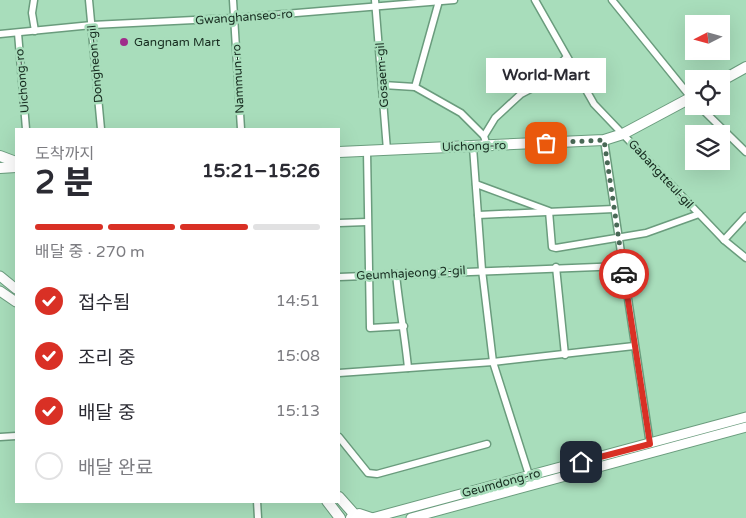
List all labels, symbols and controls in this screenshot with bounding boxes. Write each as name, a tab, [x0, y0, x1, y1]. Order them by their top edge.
street label: Gwanghanseo-ro	[195, 7, 293, 27]
north arrow	[685, 15, 730, 60]
map controls	[685, 15, 730, 170]
street label: Dongheon-gil	[85, 24, 105, 104]
place label: Gangnam Mart	[134, 35, 221, 49]
marker: Gangnam Mart	[118, 36, 130, 48]
street label: Gosaem-gil	[373, 42, 391, 108]
street label: Nammun-ro	[229, 44, 247, 114]
street label: Uichong-ro	[12, 48, 32, 114]
callout: World-Mart	[486, 58, 606, 93]
text: World-Mart	[502, 65, 590, 85]
button: locate	[685, 70, 730, 115]
pin	[525, 122, 567, 164]
button: layers	[685, 125, 730, 170]
icon: bag	[532, 129, 560, 157]
street label: Gabangtteul-gil	[626, 137, 696, 211]
street label: Uichong-ro	[442, 138, 506, 154]
text: 도착까지	[35, 144, 94, 164]
text: 15:21–15:26	[202, 160, 320, 182]
text: 2 분	[35, 164, 93, 202]
text: 배달 중 · 270 m	[35, 242, 145, 262]
courier	[599, 249, 649, 299]
icon: car	[610, 260, 638, 288]
street label: Geumhajeong 2-gil	[356, 263, 466, 283]
icon: check	[35, 287, 63, 315]
text: 14:51	[276, 291, 320, 311]
text: 접수됨	[78, 292, 130, 314]
icon: check	[35, 342, 63, 370]
text: 15:08	[276, 346, 320, 366]
text: 조리 중	[78, 347, 135, 369]
icon: check	[35, 397, 63, 425]
text: 15:13	[276, 401, 320, 421]
text: 배달 중	[78, 402, 135, 424]
pin	[560, 441, 602, 483]
icon: home	[567, 448, 595, 476]
text: 배달 완료	[78, 457, 153, 479]
street label: Geumdong-ro	[460, 466, 542, 500]

